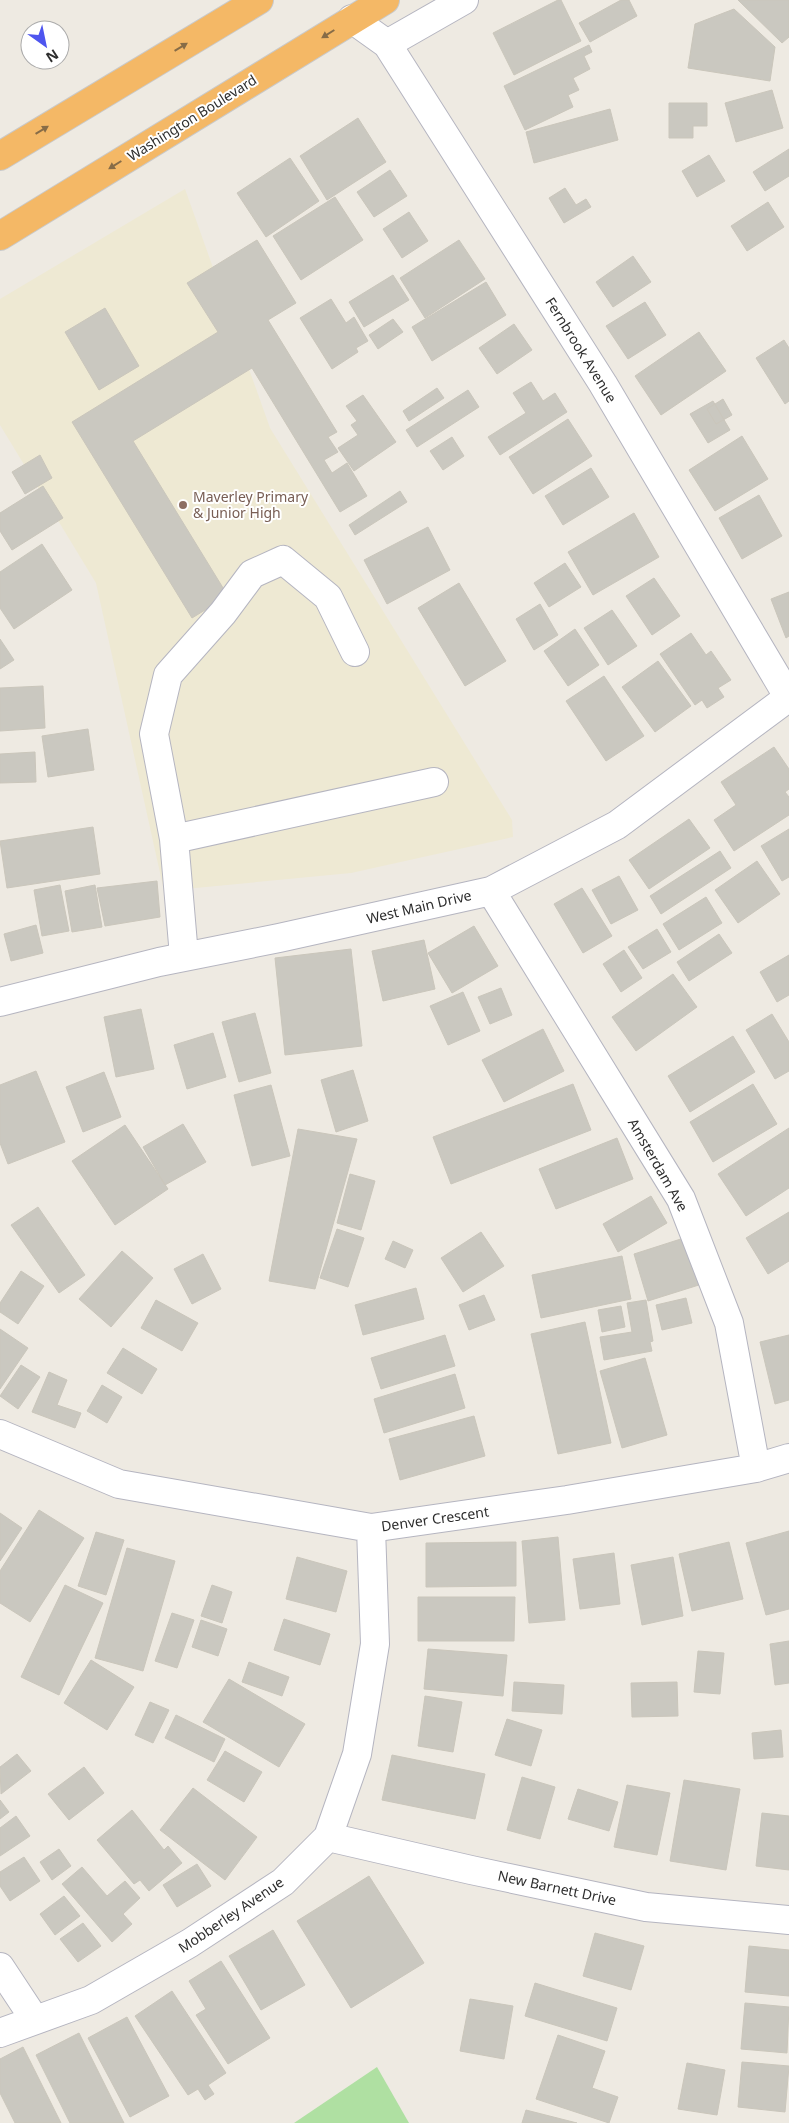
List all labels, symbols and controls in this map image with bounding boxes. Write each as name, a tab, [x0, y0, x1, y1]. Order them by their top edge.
north arrow	[20, 20, 70, 70]
one-way arrow	[321, 29, 334, 38]
one-way arrow	[175, 42, 188, 51]
text: N	[42, 45, 62, 67]
street label: Washington Boulevard	[123, 70, 260, 165]
one-way arrow	[35, 126, 48, 135]
one-way arrow	[109, 161, 122, 170]
street label: Fernbrook Avenue	[541, 293, 622, 406]
place label: Maverley Primary & Junior High	[193, 487, 309, 522]
marker: Maverley Primary & Junior High	[177, 499, 189, 511]
street label: West Main Drive	[365, 885, 473, 928]
street label: Amsterdam Ave	[624, 1115, 693, 1215]
street label: Denver Crescent	[380, 1502, 490, 1535]
street label: New Barnett Drive	[496, 1866, 618, 1909]
street label: Mobberley Avenue	[174, 1872, 287, 1957]

